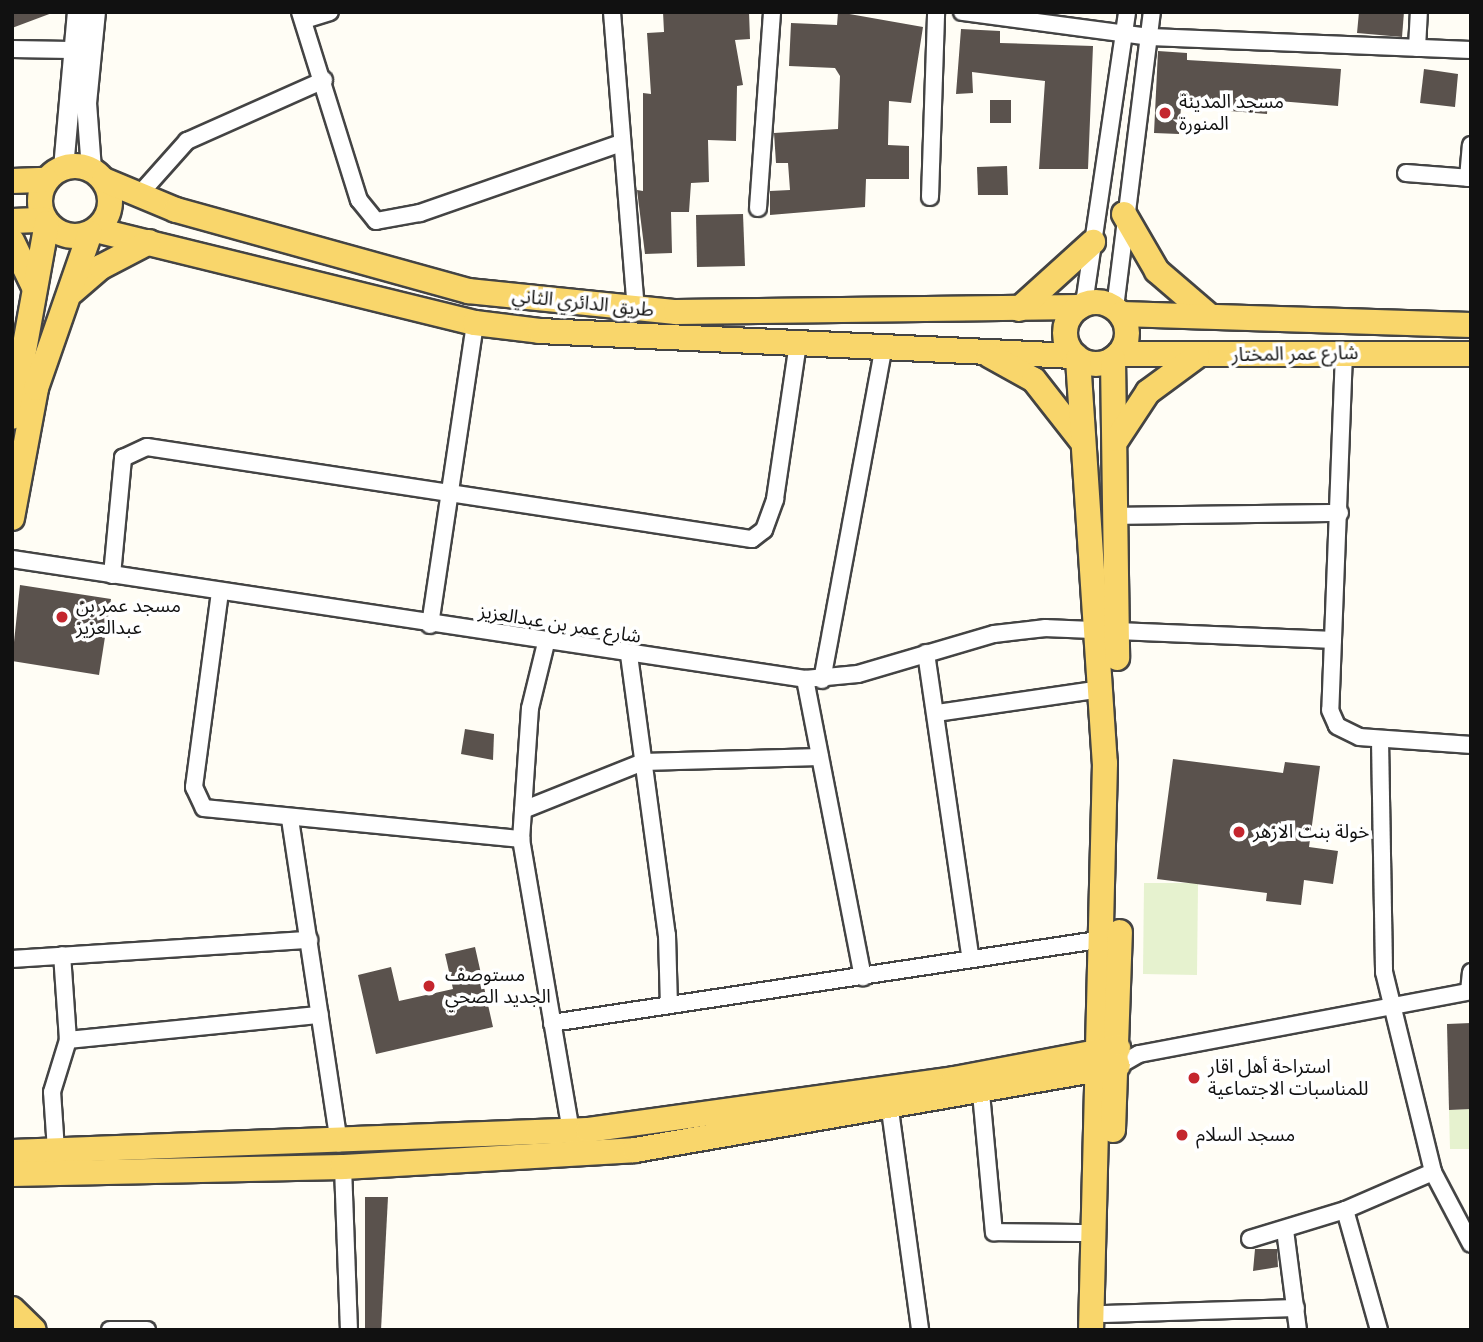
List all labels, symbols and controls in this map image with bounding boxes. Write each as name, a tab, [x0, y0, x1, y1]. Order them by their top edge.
place label: مسجد المدينة المنورة	[1179, 91, 1284, 135]
marker: مسجد المدينة المنورة	[1157, 105, 1173, 121]
street label: طريق الدائري الثاني	[511, 284, 655, 322]
street label: شارع عمر المختار	[1231, 341, 1359, 367]
place label: مسجد عمر بن عبدالعزيز	[76, 595, 181, 639]
street label: شارع عمر بن عبدالعزيز	[477, 600, 643, 648]
marker: مسجد عمر بن عبدالعزيز	[54, 609, 70, 625]
place label: خولة بنت الازهر	[1253, 821, 1369, 843]
marker: خولة بنت الازهر	[1231, 824, 1247, 840]
place label: مستوصف الجديد الصحي	[445, 964, 551, 1008]
marker: مستوصف الجديد الصحي	[419, 976, 439, 996]
place label: استراحة أهل اقار للمناسبات الاجتماعية	[1208, 1056, 1368, 1100]
marker: استراحة أهل اقار للمناسبات الاجتماعية	[1186, 1070, 1202, 1086]
place label: مسجد السلام	[1196, 1124, 1295, 1146]
marker: مسجد السلام	[1174, 1127, 1190, 1143]

